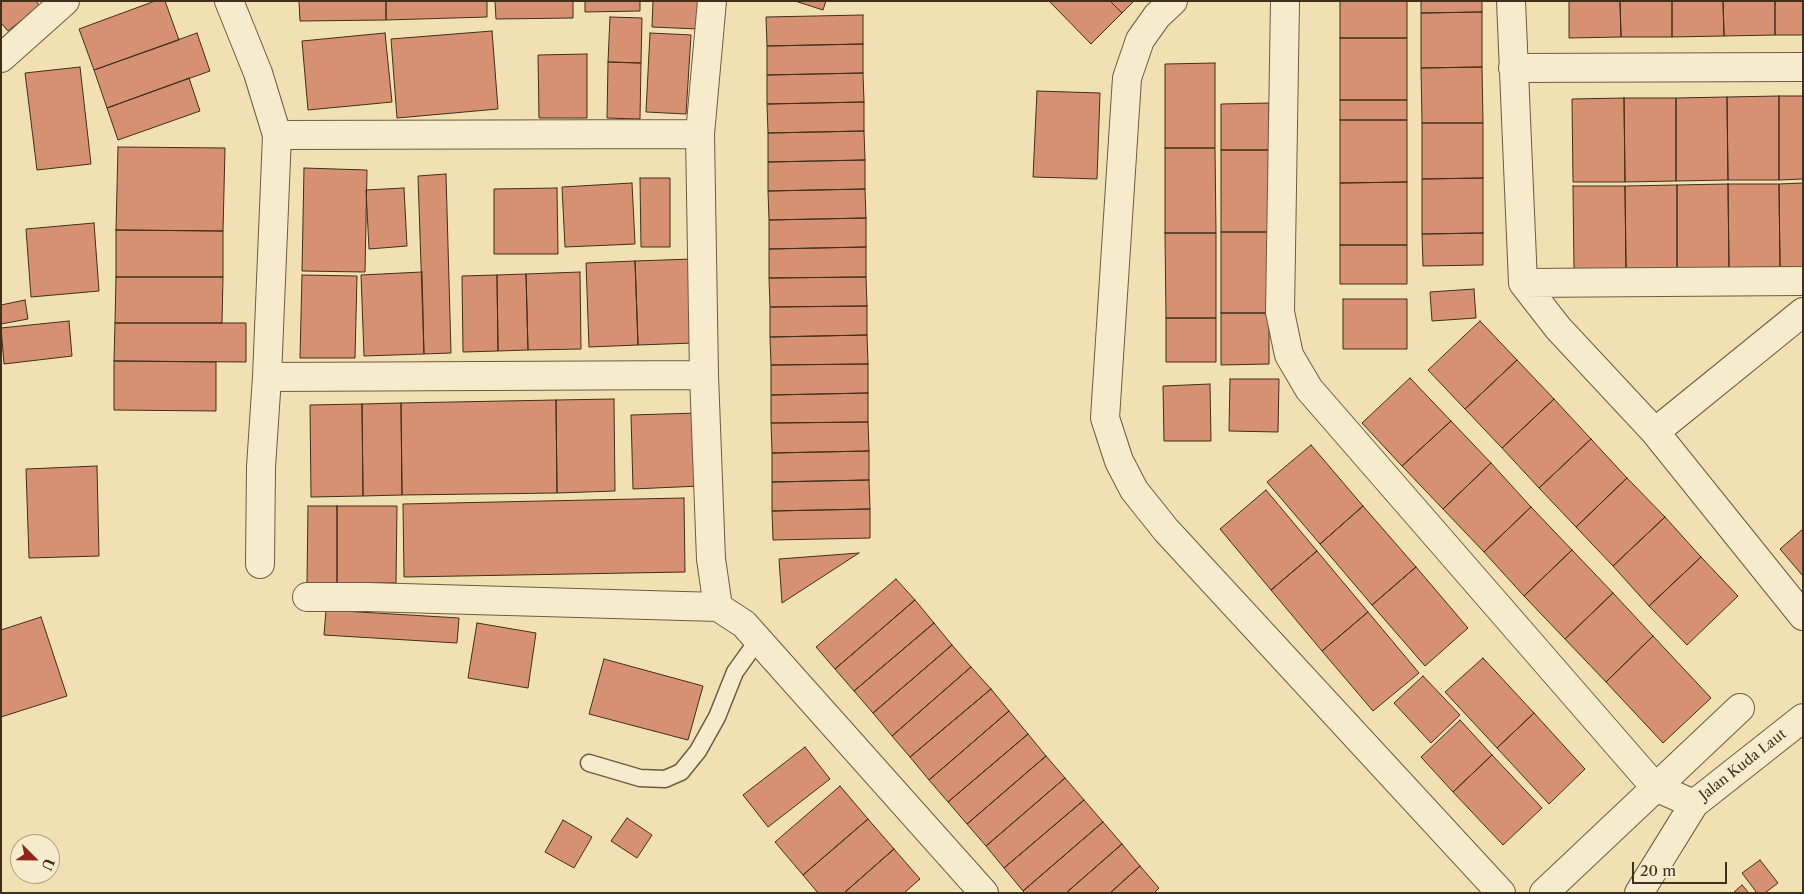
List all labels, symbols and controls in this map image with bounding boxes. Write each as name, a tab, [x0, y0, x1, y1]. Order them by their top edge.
street label: Jalan Kuda Laut	[1696, 726, 1790, 804]
north arrow	[10, 834, 60, 884]
scale bar	[1634, 852, 1729, 884]
text: U	[37, 856, 58, 873]
text: 20 m	[1640, 861, 1676, 880]

